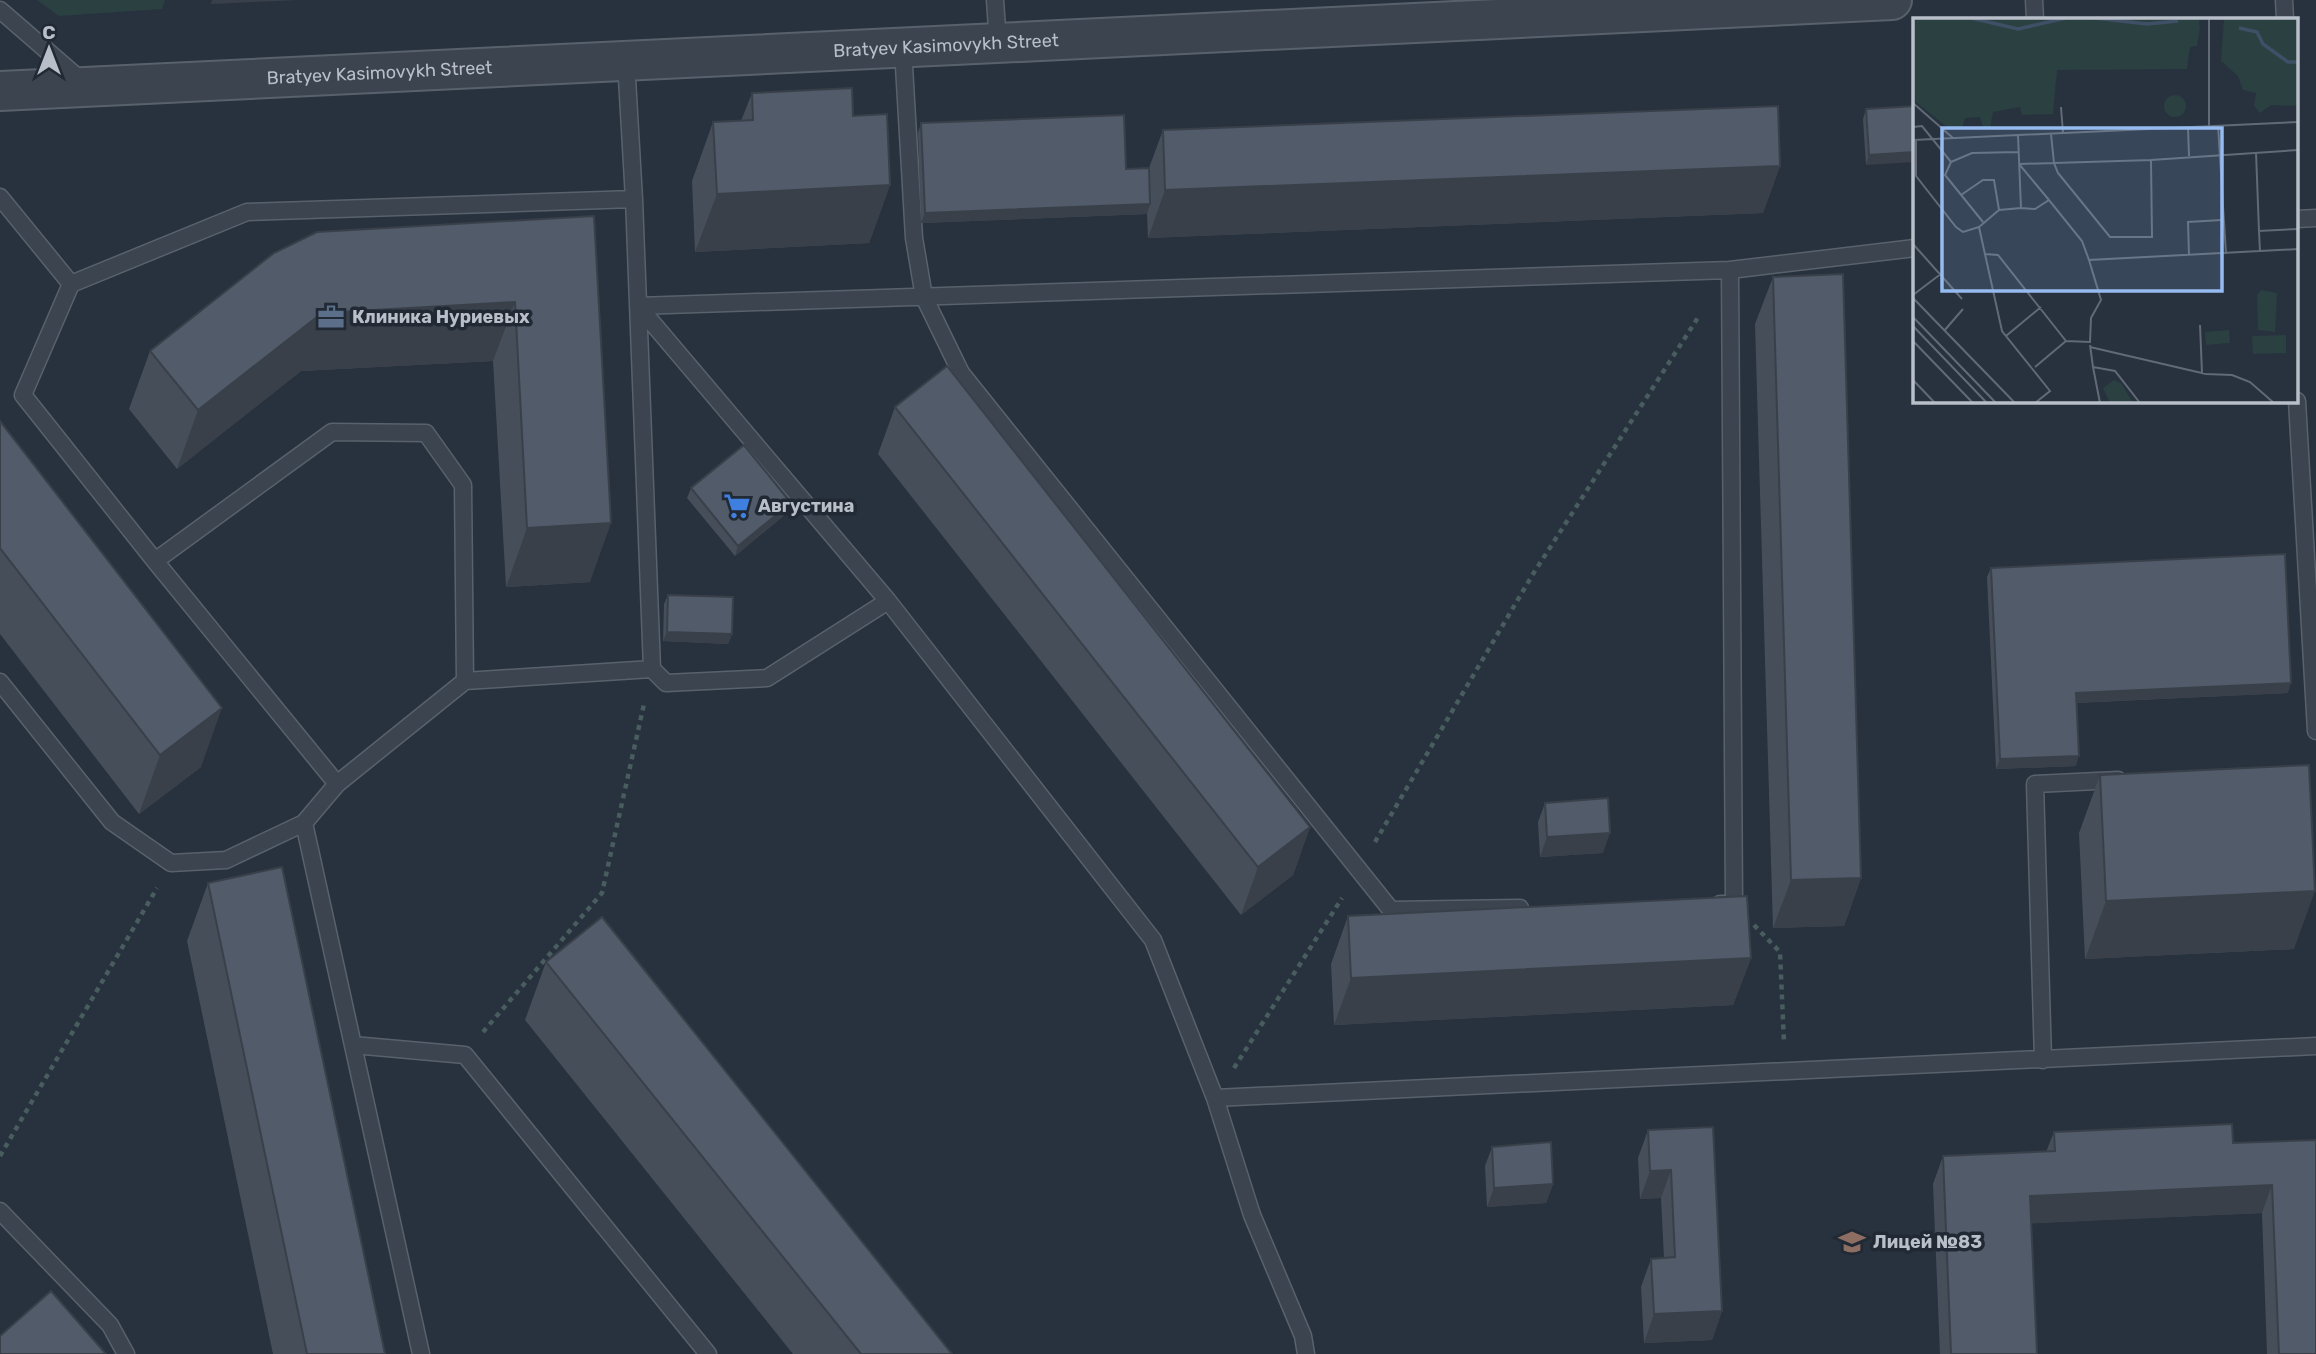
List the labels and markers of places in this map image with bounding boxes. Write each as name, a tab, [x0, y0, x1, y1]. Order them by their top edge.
office icon: Клиника Нуриевых	[316, 302, 346, 332]
place label: Клиника Нуриевых	[352, 306, 530, 328]
supermarket icon: Августина	[722, 491, 752, 521]
place label: Августина	[758, 495, 854, 517]
school or university icon: Лицей №83	[1837, 1227, 1867, 1257]
place label: Лицей №83	[1873, 1231, 1982, 1253]

